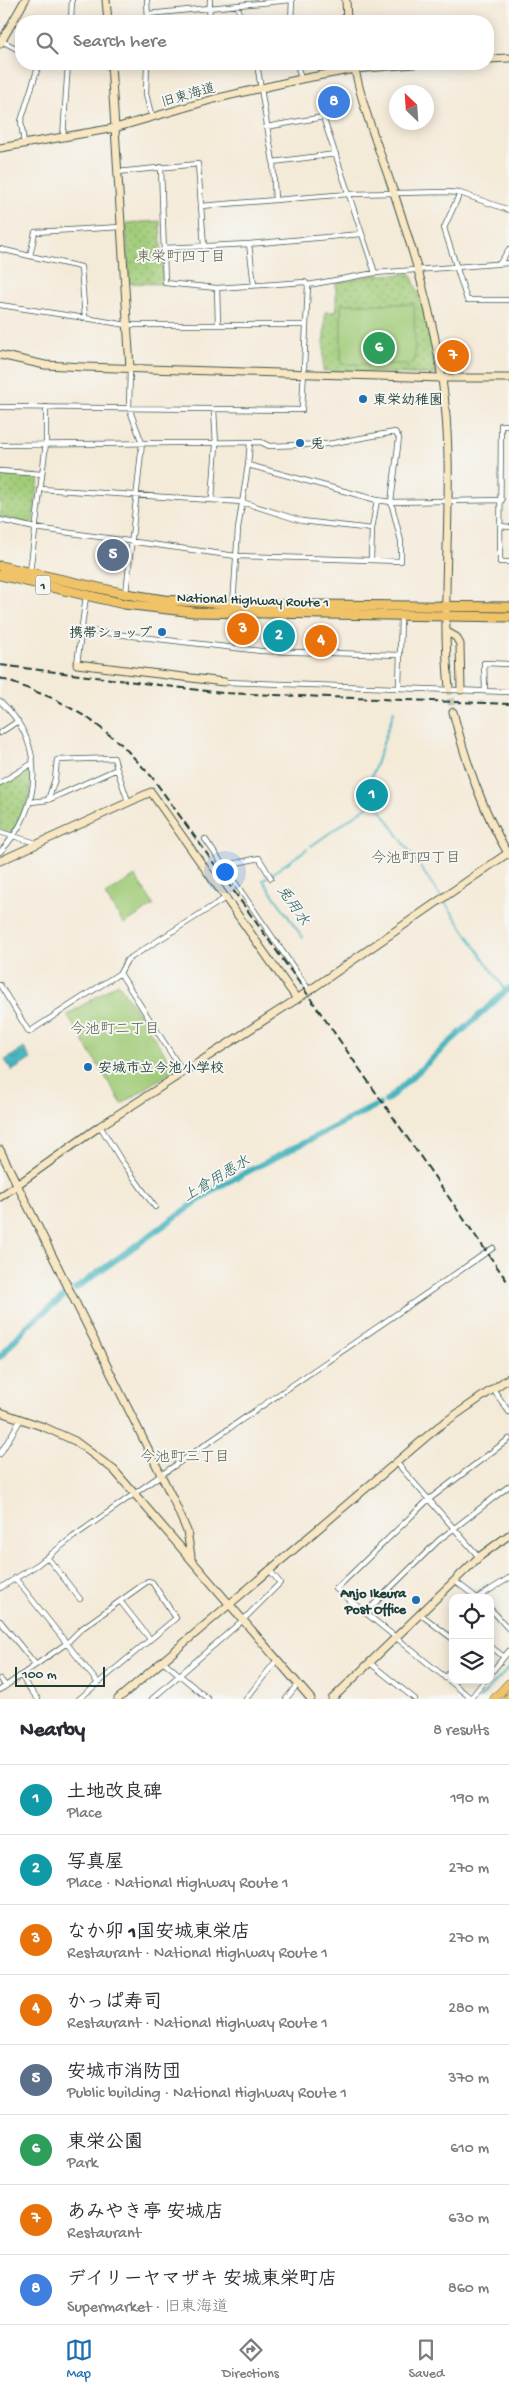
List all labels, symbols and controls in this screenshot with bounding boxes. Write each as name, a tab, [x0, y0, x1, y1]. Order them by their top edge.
search box	[15, 15, 494, 70]
icon: search	[33, 29, 61, 57]
text: Search here	[73, 31, 167, 54]
street label: 旧東海道	[159, 81, 218, 112]
pin: 8	[318, 83, 350, 121]
north arrow	[389, 85, 434, 130]
district label: 東栄町四丁目	[136, 248, 226, 267]
pin: 6	[363, 329, 395, 367]
pin: 7	[437, 337, 469, 375]
place label: 東栄幼稚園	[373, 392, 443, 410]
marker: 東栄幼稚園	[357, 393, 369, 405]
marker: 兎	[294, 437, 306, 449]
place label: 兎	[310, 437, 324, 454]
pin: 5	[97, 536, 129, 574]
road number: 1	[36, 576, 50, 594]
street label: National Highway Route 1	[177, 590, 329, 613]
pin: 3	[227, 610, 259, 648]
pin: 2	[263, 617, 295, 655]
pin: 4	[305, 622, 337, 660]
place label: 携帯ショップ	[69, 625, 152, 643]
marker: 携帯ショップ	[156, 626, 168, 638]
pin: 1	[356, 776, 388, 814]
district label: 今池町四丁目	[371, 849, 461, 868]
your location	[212, 859, 238, 885]
water label: 兎用水	[272, 882, 312, 930]
district label: 今池町二丁目	[70, 1020, 160, 1039]
marker: 安城市立今池小学校	[82, 1061, 94, 1073]
place label: 安城市立今池小学校	[98, 1061, 224, 1078]
water label: 上倉用悪水	[180, 1152, 254, 1207]
district label: 今池町三丁目	[140, 1448, 230, 1467]
place label: Anjo Ikeura Post Office	[339, 1586, 407, 1619]
marker: Anjo Ikeura Post Office	[410, 1594, 422, 1606]
map controls	[449, 1594, 494, 1684]
button: locate	[449, 1594, 494, 1639]
button: layers	[449, 1639, 494, 1684]
scale bar	[15, 1664, 105, 1687]
text: 100 m	[22, 1667, 57, 1684]
text: Nearby	[20, 1719, 85, 1744]
text: 8 results	[433, 1722, 489, 1741]
text: 土地改良碑	[67, 1782, 162, 1805]
text: 1	[33, 1790, 39, 1809]
text: 190 m	[450, 1790, 489, 1809]
text: Place	[67, 1805, 102, 1824]
text: 写真屋	[67, 1852, 124, 1875]
text: 2	[32, 1860, 40, 1879]
text: 270 m	[449, 1860, 489, 1879]
text: Place · National Highway Route 1	[67, 1875, 288, 1894]
text: なか卯 1国安城東栄店	[67, 1922, 250, 1945]
text: 3	[32, 1930, 40, 1949]
text: 270 m	[449, 1930, 489, 1949]
text: Restaurant · National Highway Route 1	[67, 1945, 328, 1964]
text: かっぱ寿司	[67, 1992, 162, 2015]
text: 4	[32, 2000, 40, 2019]
text: 280 m	[448, 2000, 489, 2019]
text: Restaurant · National Highway Route 1	[67, 2015, 328, 2034]
text: 安城市消防団	[67, 2062, 181, 2085]
text: 5	[32, 2070, 40, 2089]
text: 370 m	[448, 2070, 489, 2089]
text: Public building · National Highway Route 1	[67, 2085, 347, 2104]
text: 東栄公園	[67, 2132, 143, 2155]
text: 6	[32, 2140, 40, 2159]
text: 610 m	[450, 2140, 489, 2159]
text: Park	[67, 2155, 98, 2174]
text: あみやき亭 安城店	[67, 2202, 224, 2225]
text: 7	[32, 2210, 40, 2229]
text: 630 m	[448, 2210, 489, 2229]
text: Restaurant	[67, 2225, 141, 2244]
text: デイリーヤマザキ 安城東栄町店	[67, 2269, 337, 2292]
text: 8	[32, 2280, 40, 2299]
text: 860 m	[448, 2280, 489, 2299]
text: Supermarket · 旧東海道	[67, 2299, 228, 2318]
tab: Map	[65, 2336, 93, 2383]
tab: Directions	[222, 2336, 279, 2383]
tab: Saved	[408, 2336, 444, 2383]

